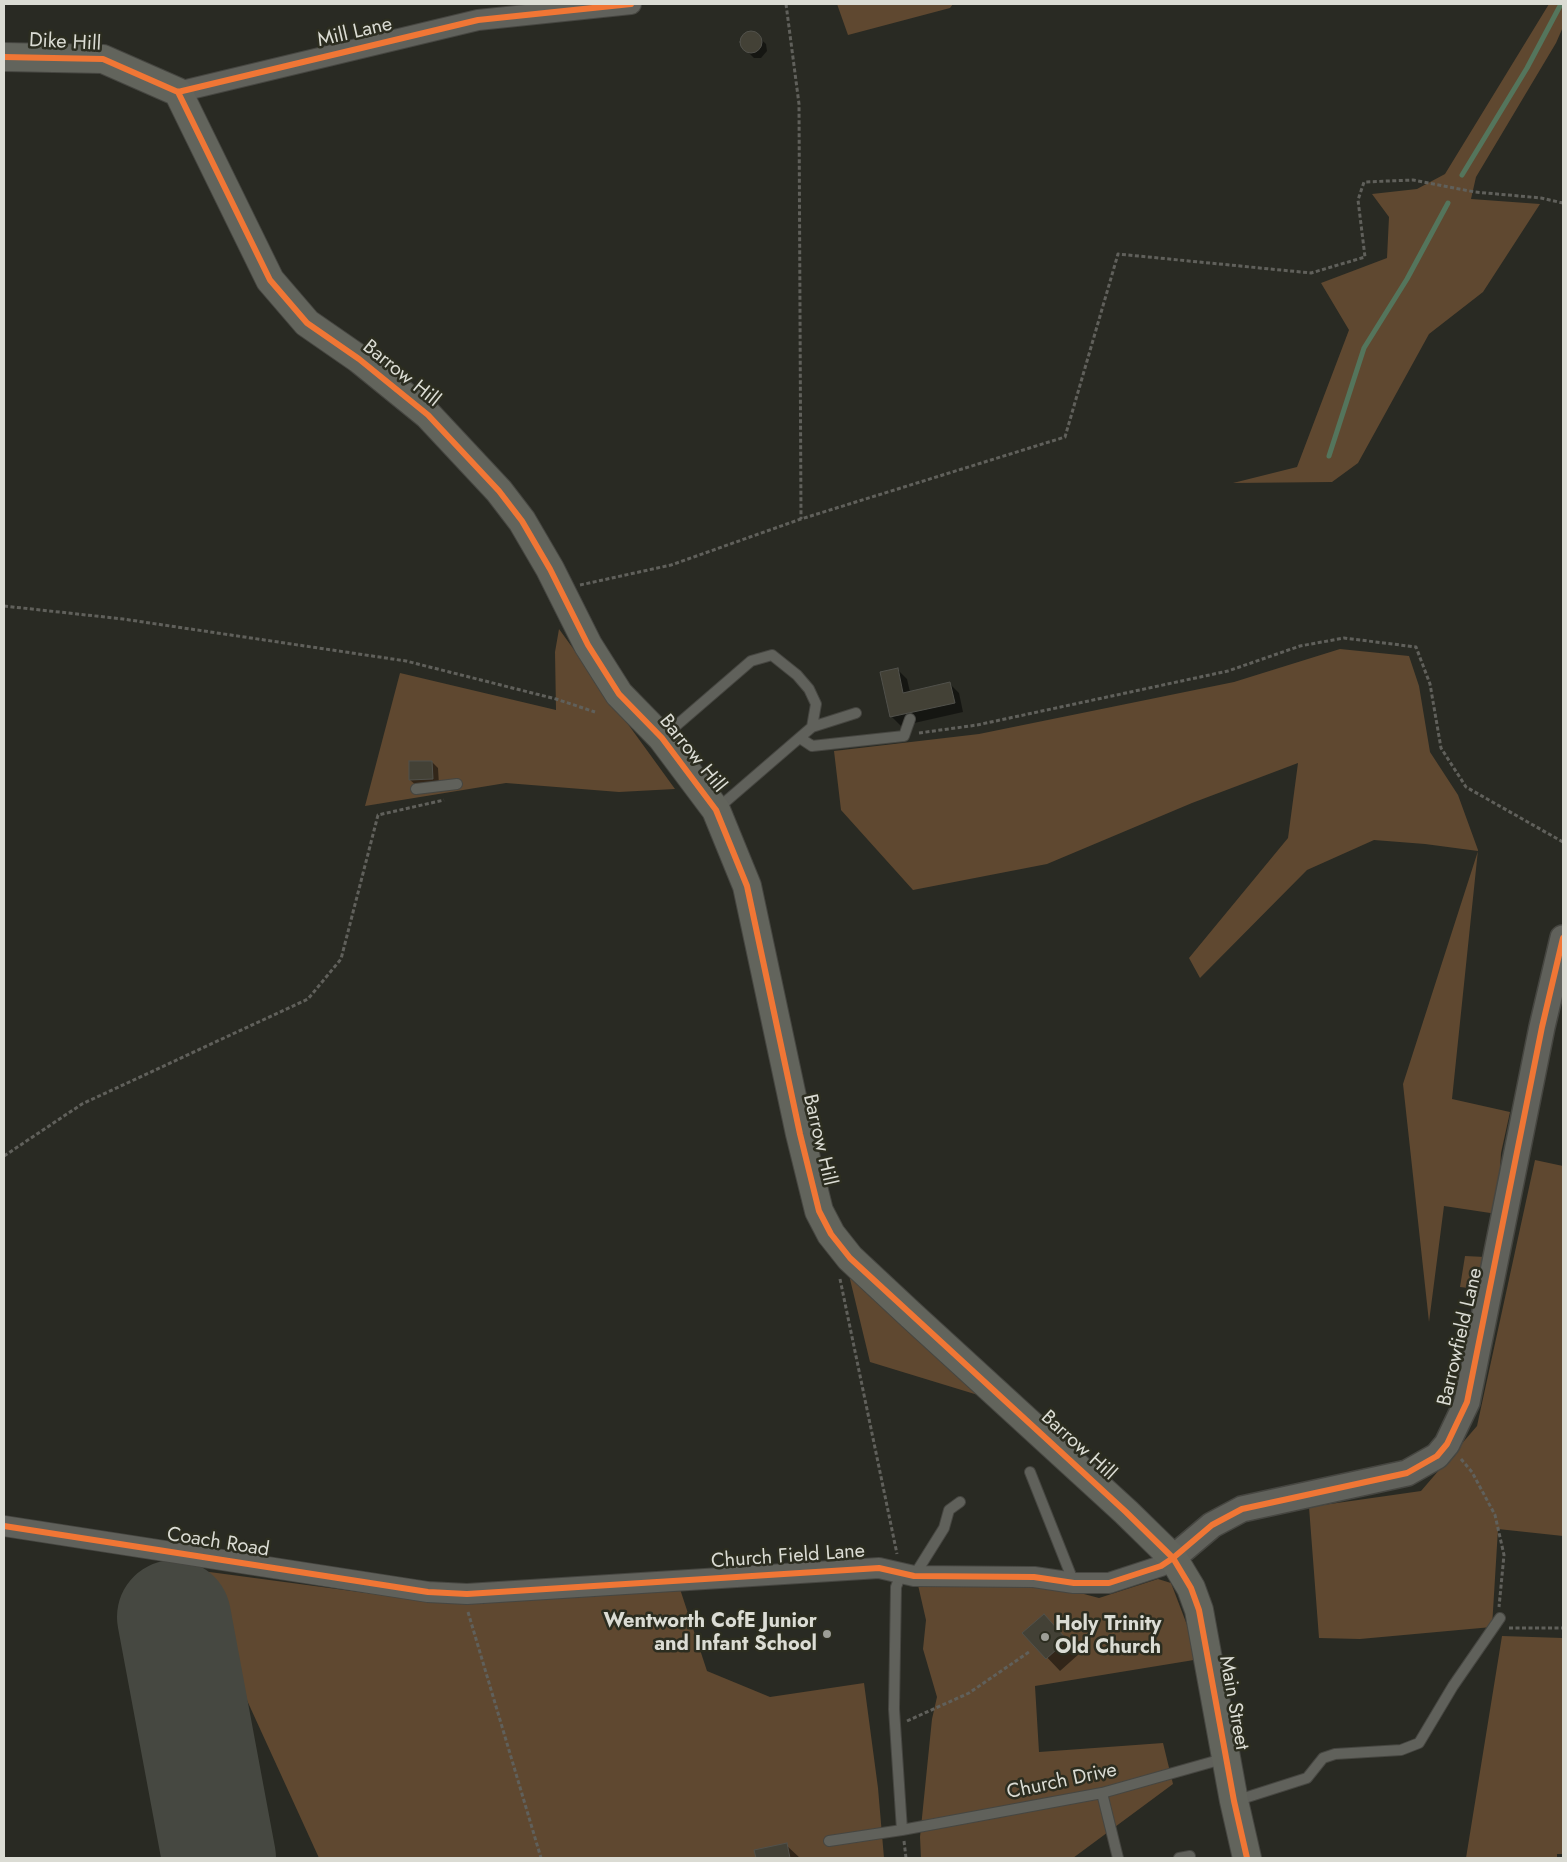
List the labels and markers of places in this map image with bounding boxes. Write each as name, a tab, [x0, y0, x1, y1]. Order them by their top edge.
place label: Wentworth CofE Junior and Infant School	[603, 1610, 817, 1657]
place label: Holy Trinity Old Church	[1055, 1613, 1161, 1660]
marker: Wentworth CofE Junior and Infant School	[821, 1628, 833, 1640]
marker: Holy Trinity Old Church	[1039, 1631, 1051, 1643]

